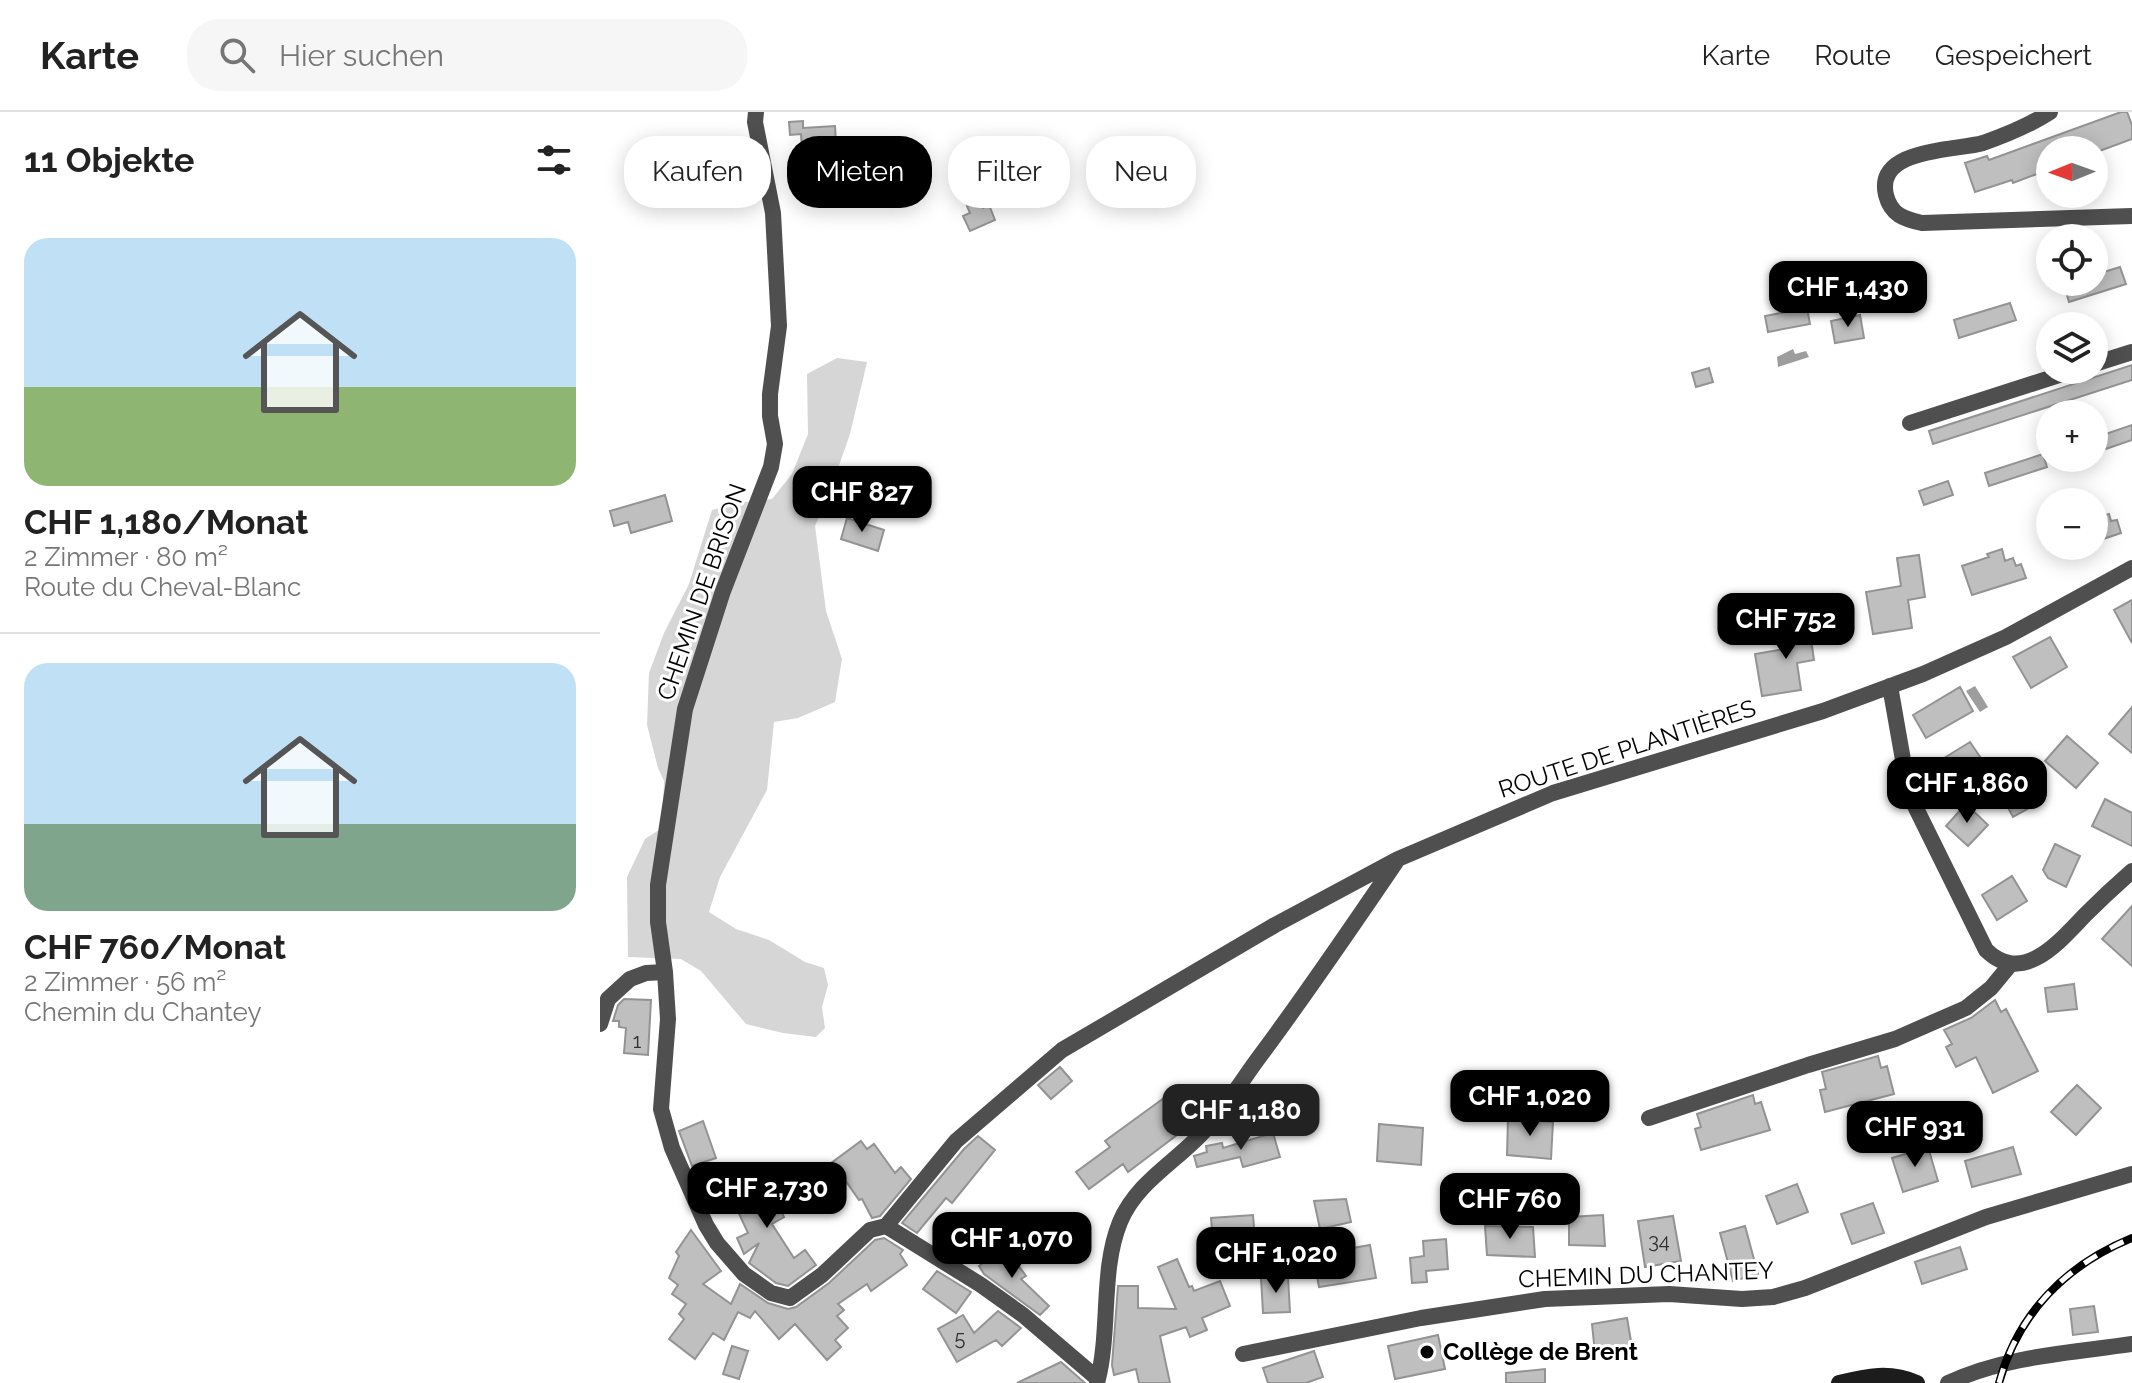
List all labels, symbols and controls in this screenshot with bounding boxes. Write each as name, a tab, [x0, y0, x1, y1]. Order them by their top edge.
search box	[187, 19, 747, 91]
text: Karte	[40, 33, 139, 78]
icon: search	[215, 33, 259, 77]
text: Hier suchen	[279, 38, 444, 73]
text: Karte	[1701, 39, 1770, 72]
text: Route	[1814, 39, 1891, 72]
text: Gespeichert	[1935, 39, 2092, 72]
chip: Kaufen	[624, 136, 771, 208]
chip: Mieten	[787, 136, 932, 208]
chip: Filter	[948, 136, 1070, 208]
chip: Neu	[1086, 136, 1196, 208]
north arrow	[2036, 136, 2108, 208]
map controls	[2036, 136, 2108, 560]
icon: filters	[532, 138, 576, 182]
text: 11 Objekte	[24, 140, 194, 180]
button: locate	[2036, 224, 2108, 296]
pin: CHF 1,430	[1756, 261, 1940, 329]
text: CHF 1,430	[1787, 272, 1909, 302]
icon: home	[228, 290, 372, 434]
button: layers	[2036, 312, 2108, 384]
button: +	[2036, 400, 2108, 472]
pin: CHF 827	[788, 466, 936, 534]
text: CHF 827	[811, 477, 913, 507]
street label: CHEMIN DE BRISON	[651, 480, 752, 704]
button: −	[2036, 488, 2108, 560]
text: CHF 1,180/Monat	[24, 502, 308, 542]
text: 2 Zimmer · 80 m²	[24, 542, 228, 572]
text: Route du Cheval-Blanc	[24, 572, 301, 602]
pin: CHF 752	[1712, 593, 1860, 661]
text: CHF 752	[1735, 604, 1837, 634]
street label: ROUTE DE PLANTIÈRES	[1495, 693, 1759, 804]
icon: home	[228, 715, 372, 859]
pin: CHF 1,860	[1875, 757, 2059, 825]
text: CHF 1,860	[1905, 768, 2029, 798]
text: CHF 760/Monat	[24, 927, 286, 967]
text: 2 Zimmer · 56 m²	[24, 967, 226, 997]
text: Chemin du Chantey	[24, 997, 262, 1027]
house number: 1	[633, 1029, 642, 1053]
pin: CHF 1,020	[1438, 1070, 1622, 1138]
text: CHF 1,020	[1468, 1081, 1592, 1111]
pin: CHF 1,180	[1149, 1084, 1333, 1152]
text: CHF 1,180	[1180, 1095, 1302, 1125]
pin: CHF 931	[1841, 1101, 1989, 1169]
text: CHF 931	[1865, 1112, 1965, 1142]
pin: CHF 2,730	[675, 1162, 859, 1230]
text: CHF 2,730	[706, 1173, 828, 1203]
pin: CHF 760	[1436, 1173, 1584, 1241]
text: CHF 760	[1458, 1184, 1562, 1214]
pin: CHF 1,070	[920, 1212, 1104, 1280]
text: CHF 1,070	[950, 1223, 1074, 1253]
pin: CHF 1,020	[1184, 1227, 1368, 1295]
house number: 34	[1648, 1229, 1670, 1253]
text: CHF 1,020	[1214, 1238, 1338, 1268]
street label: CHEMIN DU CHANTEY	[1518, 1256, 1775, 1293]
house number: 5	[955, 1326, 966, 1350]
place label: Collège de Brent	[1443, 1337, 1638, 1366]
marker: Collège de Brent	[1418, 1343, 1436, 1361]

